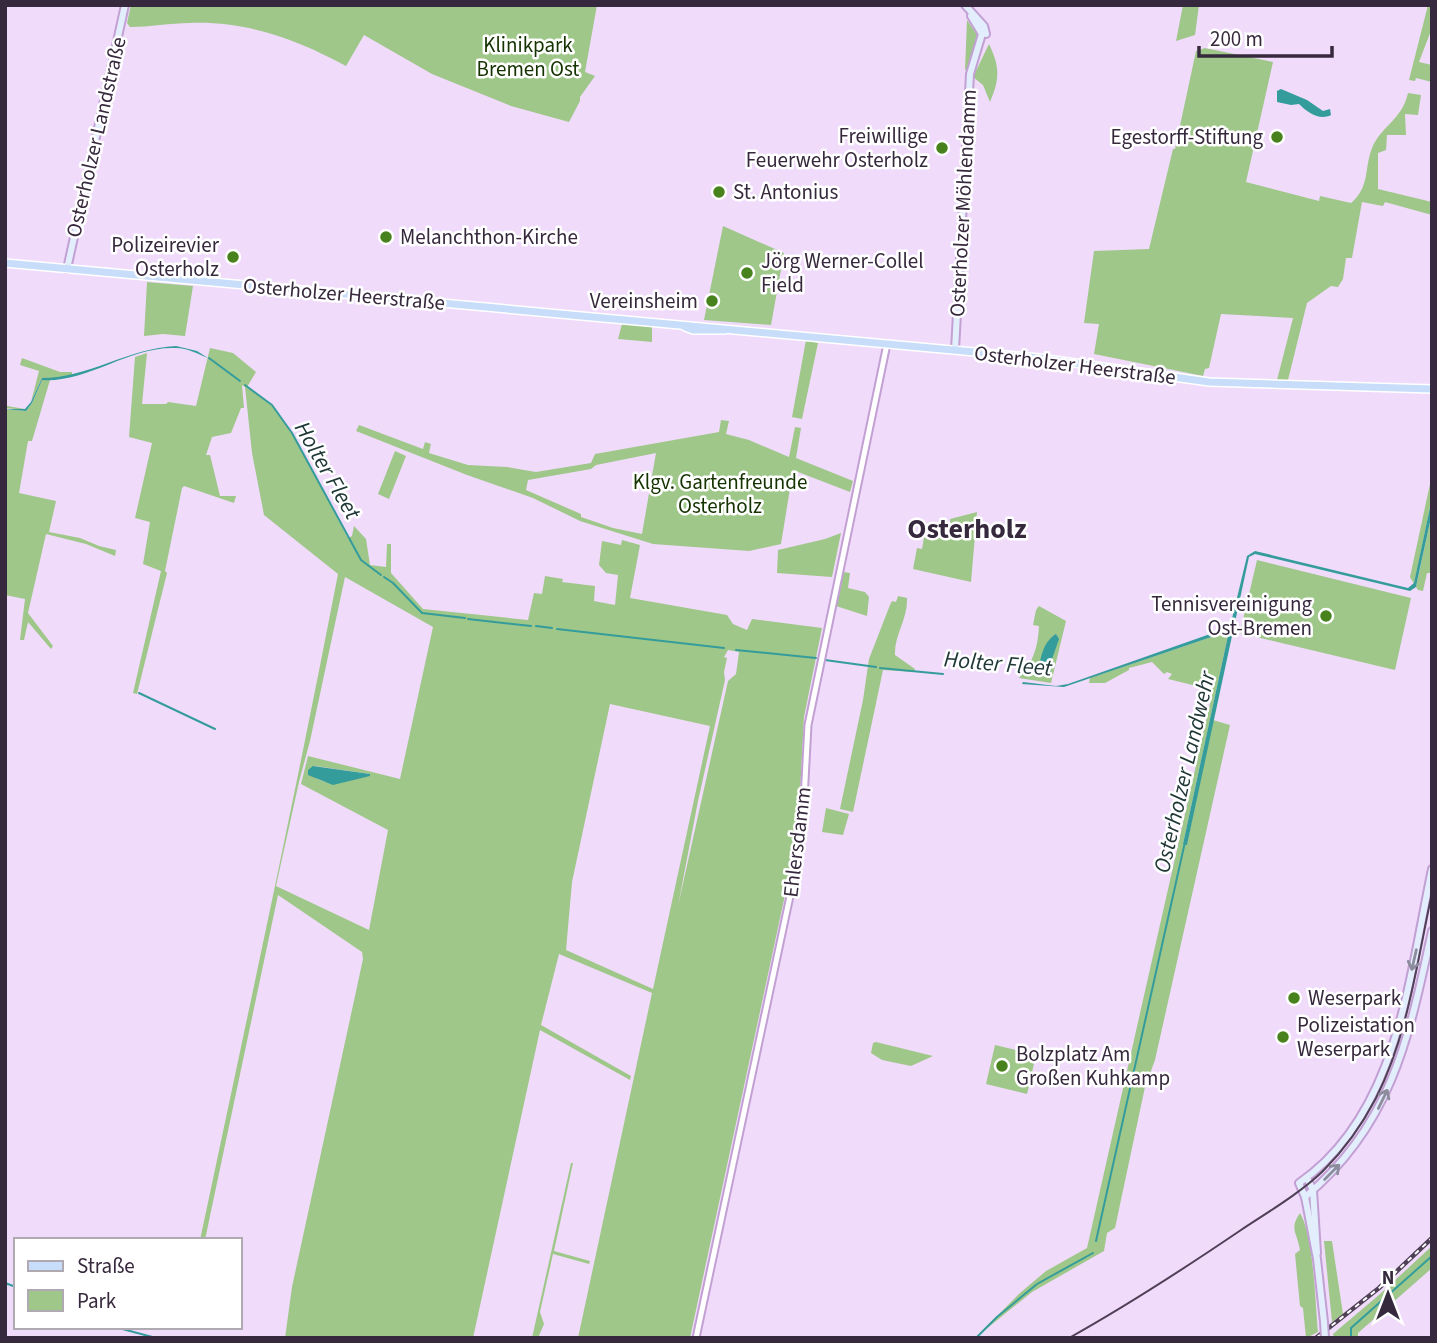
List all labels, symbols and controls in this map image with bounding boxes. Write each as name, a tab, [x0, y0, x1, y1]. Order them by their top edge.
scale bar	[1199, 14, 1332, 58]
text: 200 m	[1210, 24, 1263, 54]
park label: Klinikpark Bremen Ost	[477, 30, 579, 84]
street label: Osterholzer Landstraße	[58, 34, 134, 240]
street label: Osterholzer Möhlendamm	[942, 88, 984, 318]
place label: Freiwillige Feuerwehr Osterholz	[746, 121, 928, 175]
place label: Egestorff-Stiftung	[1110, 122, 1263, 152]
marker: Egestorff-Stiftung	[1269, 129, 1285, 145]
marker: Freiwillige Feuerwehr Osterholz	[934, 140, 950, 156]
place label: St. Antonius	[733, 177, 839, 207]
marker: St. Antonius	[711, 184, 727, 200]
place label: Melanchthon-Kirche	[400, 222, 578, 252]
marker: Melanchthon-Kirche	[378, 229, 394, 245]
place label: Polizeirevier Osterholz	[111, 230, 220, 284]
place label: Jörg Werner-Collel Field	[761, 246, 924, 300]
marker: Polizeirevier Osterholz	[225, 249, 241, 265]
marker: Jörg Werner-Collel Field	[739, 265, 755, 281]
street label: Osterholzer Heerstraße	[242, 270, 446, 318]
place label: Vereinsheim	[590, 286, 698, 316]
marker: Vereinsheim	[704, 293, 720, 309]
street label: Osterholzer Heerstraße	[973, 338, 1177, 392]
water label: Holter Fleet	[286, 415, 369, 526]
park label: Klgv. Gartenfreunde Osterholz	[633, 467, 807, 521]
district label: Osterholz	[907, 509, 1027, 549]
place label: Tennisvereinigung Ost-Bremen	[1151, 589, 1312, 643]
marker: Tennisvereinigung Ost-Bremen	[1318, 608, 1334, 624]
water label: Holter Fleet	[943, 642, 1054, 685]
water label: Osterholzer Landwehr	[1145, 667, 1224, 876]
street label: Ehlersdamm	[775, 785, 819, 899]
one-way arrow	[1407, 948, 1420, 971]
place label: Weserpark	[1308, 983, 1402, 1013]
marker: Weserpark	[1286, 990, 1302, 1006]
place label: Polizeistation Weserpark	[1297, 1010, 1415, 1064]
marker: Polizeistation Weserpark	[1275, 1029, 1291, 1045]
place label: Bolzplatz Am Großen Kuhkamp	[1016, 1039, 1170, 1093]
marker: Bolzplatz Am Großen Kuhkamp	[994, 1058, 1010, 1074]
one-way arrow	[1376, 1089, 1390, 1110]
one-way arrow	[1324, 1163, 1341, 1180]
legend	[14, 1238, 242, 1329]
text: Straße	[77, 1251, 135, 1281]
north arrow	[1353, 1259, 1423, 1329]
text: N	[1382, 1265, 1394, 1292]
text: Park	[77, 1286, 117, 1316]

